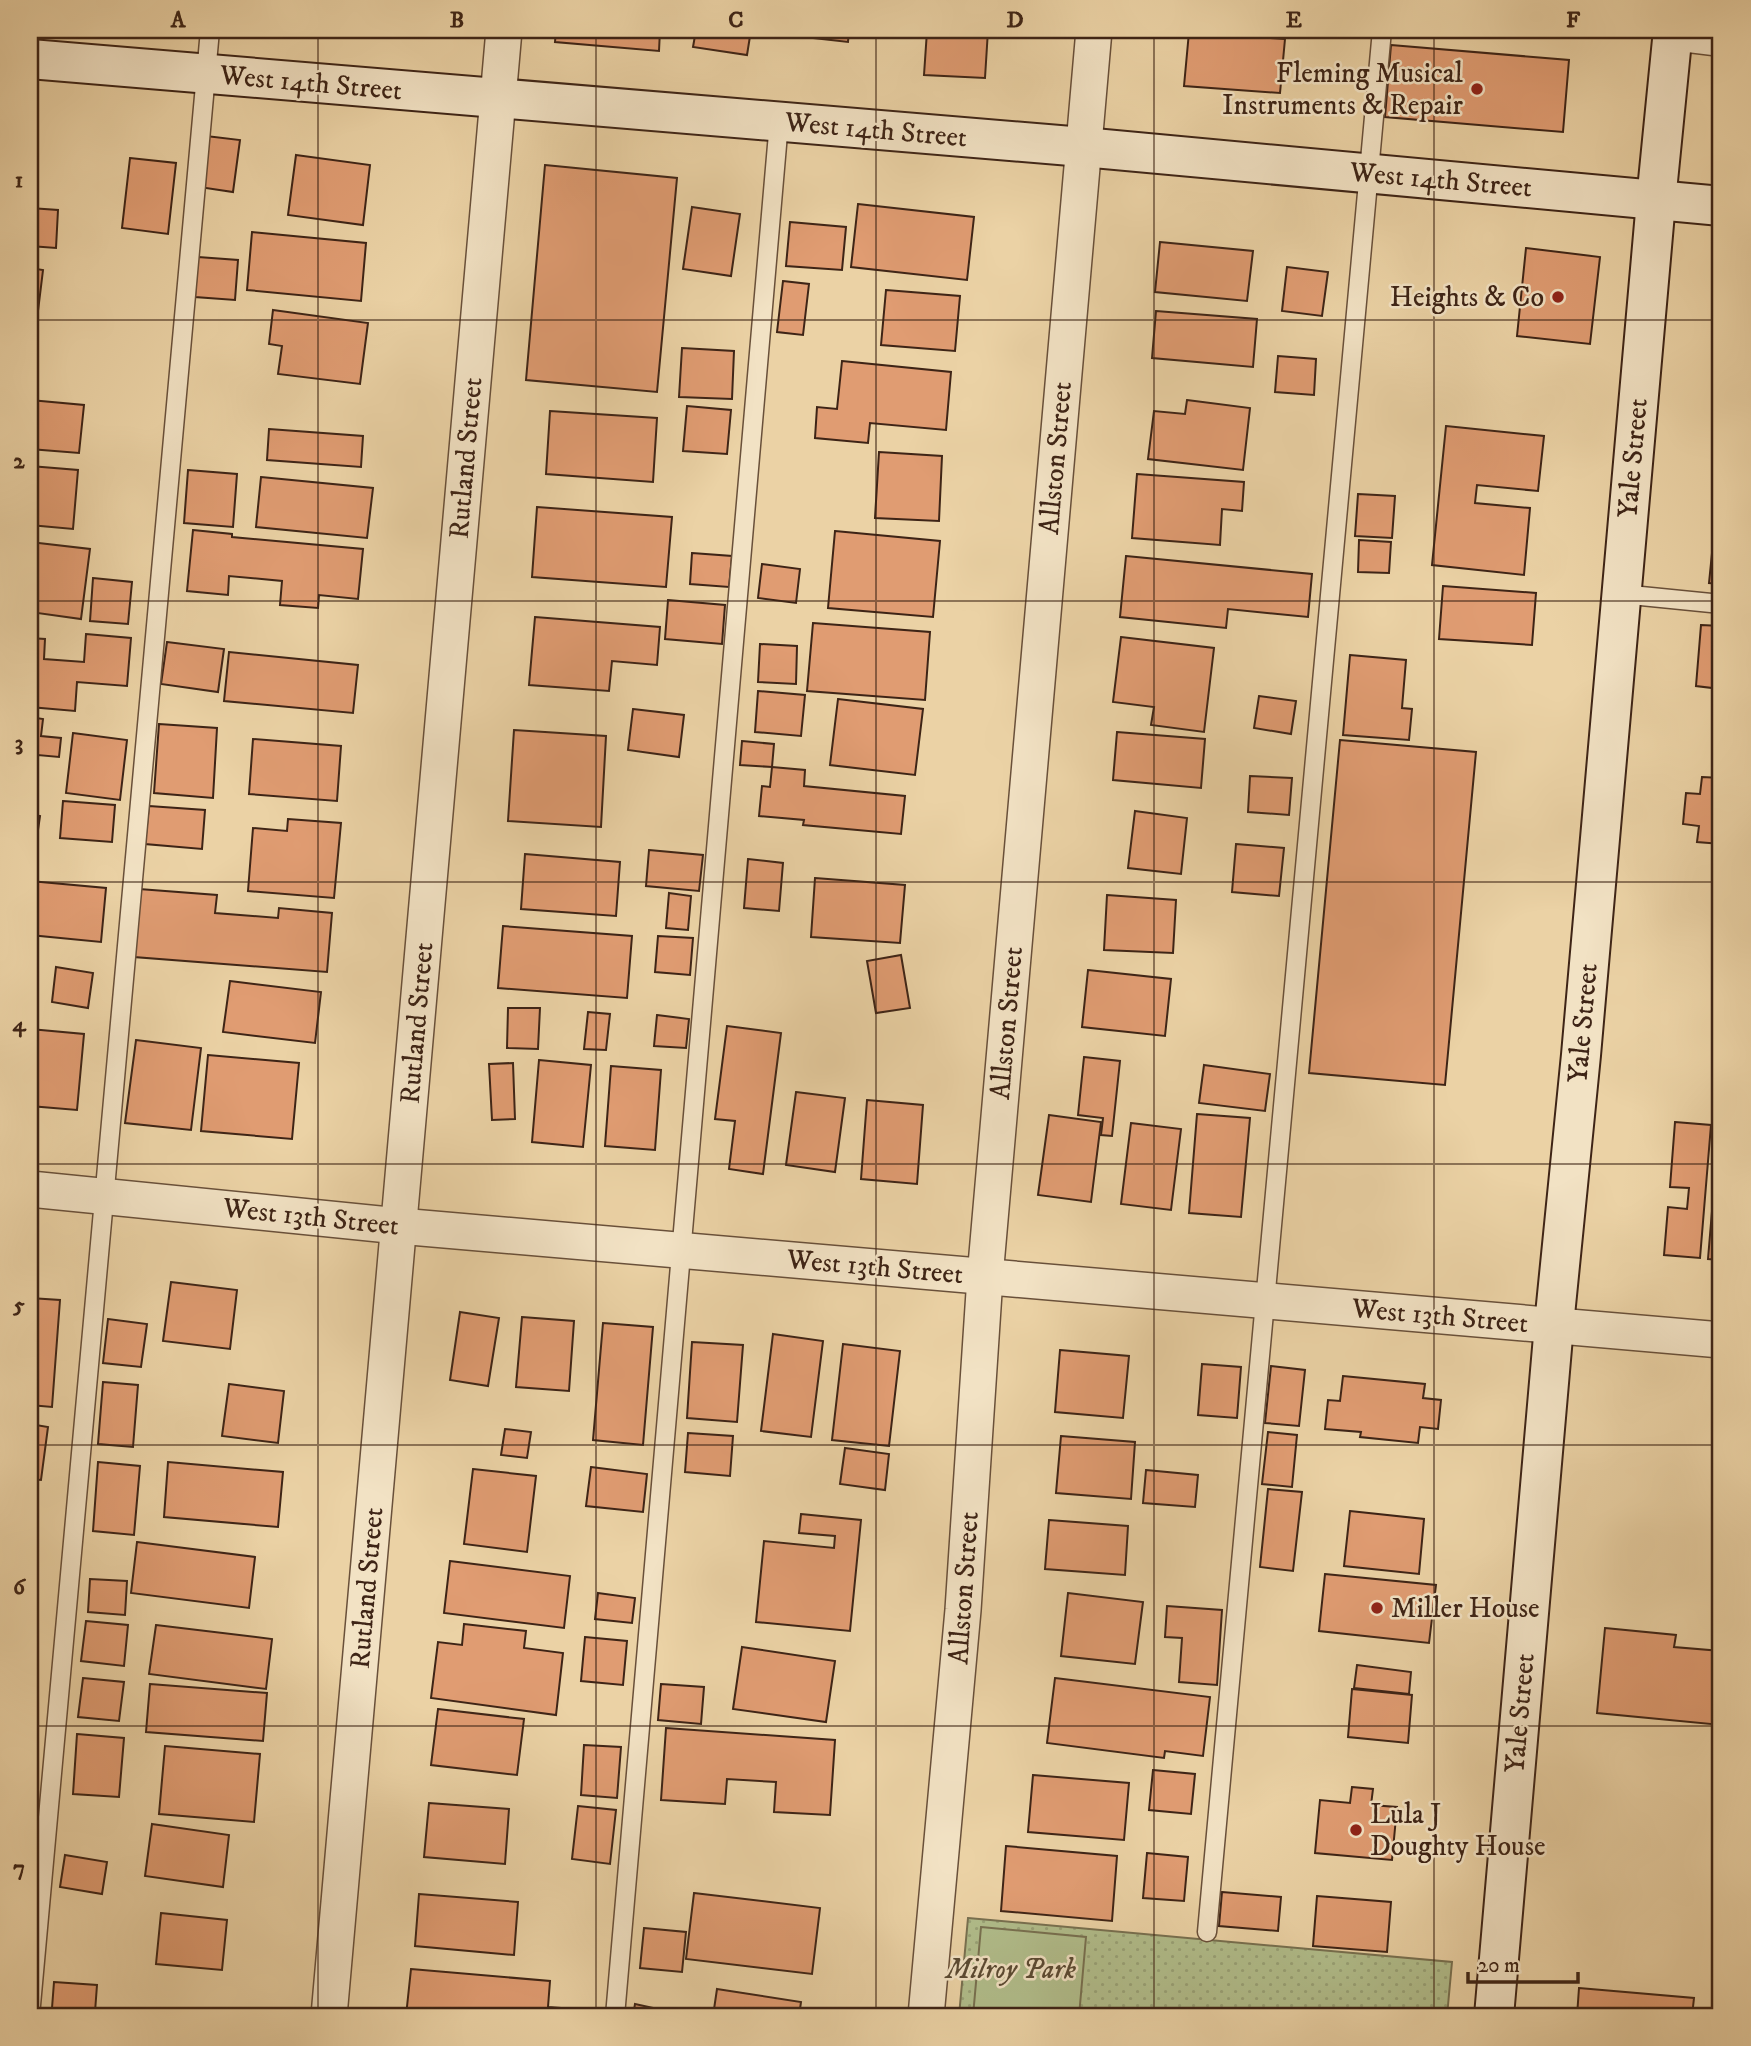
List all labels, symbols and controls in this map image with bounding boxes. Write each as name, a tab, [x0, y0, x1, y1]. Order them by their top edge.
text: A	[170, 6, 187, 35]
text: B	[450, 6, 464, 35]
text: C	[728, 6, 744, 35]
text: D	[1006, 6, 1024, 35]
text: E	[1286, 6, 1302, 35]
text: F	[1566, 6, 1581, 35]
place label: Fleming Musical Instruments & Repair	[1222, 56, 1464, 123]
street label: West 14th Street	[218, 58, 403, 108]
marker: Fleming Musical Instruments & Repair	[1469, 81, 1485, 97]
street label: West 14th Street	[783, 105, 968, 155]
street label: West 14th Street	[1348, 155, 1533, 205]
text: 1	[15, 166, 23, 195]
place label: Heights & Co	[1390, 280, 1544, 315]
marker: Heights & Co	[1550, 289, 1566, 305]
street label: Rutland Street	[441, 376, 491, 540]
street label: Allston Street	[1032, 380, 1080, 536]
street label: Yale Street	[1610, 397, 1656, 519]
text: 2	[13, 447, 25, 476]
text: 3	[15, 729, 23, 758]
street label: Rutland Street	[392, 941, 442, 1105]
street label: Allston Street	[983, 945, 1031, 1101]
street label: Yale Street	[1560, 962, 1606, 1084]
text: 4	[12, 1010, 27, 1039]
street label: West 13th Street	[220, 1190, 401, 1244]
street label: West 13th Street	[784, 1242, 965, 1292]
text: 5	[12, 1291, 25, 1320]
street label: West 13th Street	[1349, 1291, 1530, 1341]
street label: Rutland Street	[342, 1506, 392, 1670]
street label: Allston Street	[941, 1510, 987, 1666]
text: 6	[13, 1573, 27, 1602]
place label: Miller House	[1391, 1591, 1540, 1626]
marker: Miller House	[1369, 1600, 1385, 1616]
street label: Yale Street	[1497, 1652, 1543, 1774]
place label: Lula J Doughty House	[1370, 1797, 1546, 1864]
marker: Lula J Doughty House	[1348, 1822, 1364, 1838]
text: 7	[13, 1854, 25, 1883]
scale bar	[1468, 1941, 1578, 1985]
park label: Milroy Park	[944, 1952, 1076, 1987]
text: 20 m	[1478, 1953, 1520, 1979]

